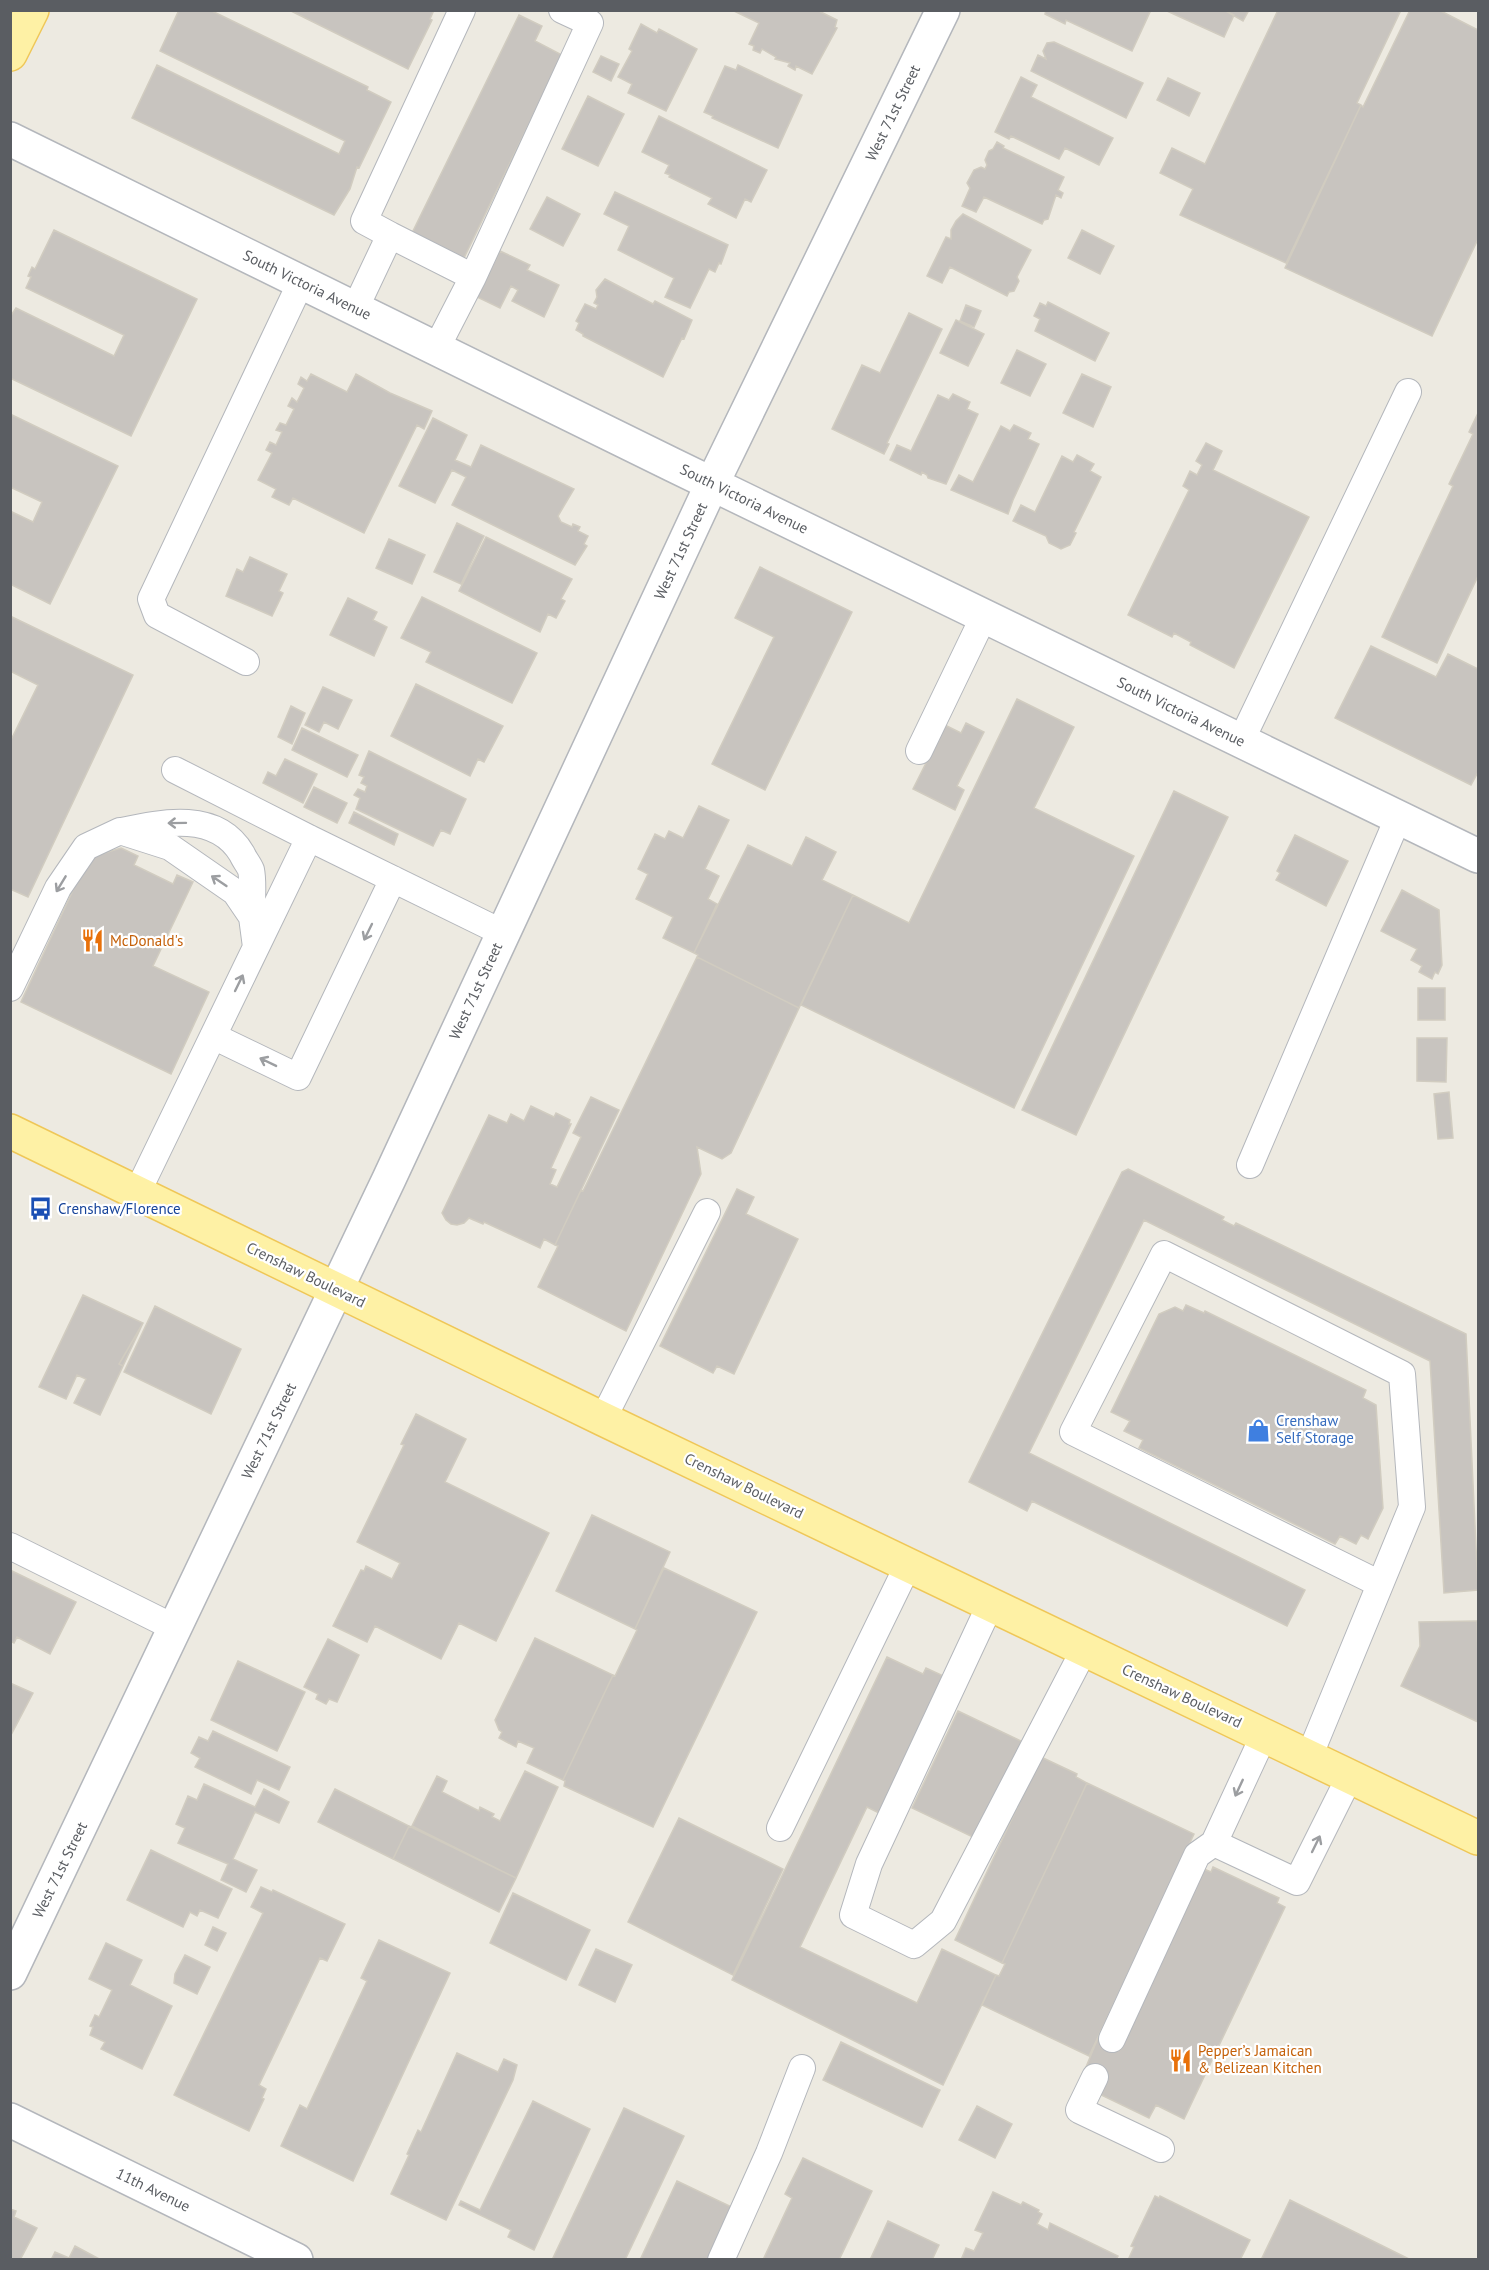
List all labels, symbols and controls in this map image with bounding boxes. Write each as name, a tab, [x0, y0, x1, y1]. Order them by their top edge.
street label: West 71st Street	[861, 61, 924, 164]
street label: South Victoria Avenue	[240, 245, 374, 324]
street label: South Victoria Avenue	[677, 459, 811, 538]
street label: West 71st Street	[650, 499, 711, 602]
street label: South Victoria Avenue	[1114, 672, 1248, 751]
one-way arrow	[167, 817, 187, 828]
one-way arrow	[212, 875, 228, 887]
one-way arrow	[55, 876, 68, 893]
one-way arrow	[361, 922, 373, 940]
restaurant icon: McDonald's	[79, 928, 105, 954]
place label: McDonald's	[110, 931, 183, 950]
street label: West 71st Street	[445, 939, 506, 1042]
one-way arrow	[233, 974, 245, 992]
one-way arrow	[259, 1056, 277, 1068]
bus stop icon: Crenshaw/Florence	[27, 1196, 53, 1222]
place label: Crenshaw/Florence	[58, 1199, 181, 1218]
street label: Crenshaw Boulevard	[244, 1237, 369, 1312]
street label: West 71st Street	[237, 1379, 300, 1482]
place label: Crenshaw Self Storage	[1276, 1411, 1354, 1447]
shop icon: Crenshaw Self Storage	[1245, 1417, 1271, 1443]
street label: Crenshaw Boulevard	[682, 1448, 807, 1523]
street label: Crenshaw Boulevard	[1119, 1659, 1245, 1732]
one-way arrow	[1232, 1778, 1244, 1796]
street label: West 71st Street	[28, 1818, 91, 1921]
one-way arrow	[1311, 1836, 1323, 1854]
place label: Pepper’s Jamaican & Belizean Kitchen	[1198, 2041, 1322, 2077]
restaurant icon: Pepper’s Jamaican & Belizean Kitchen	[1167, 2047, 1193, 2073]
street label: 11th Avenue	[113, 2163, 193, 2216]

